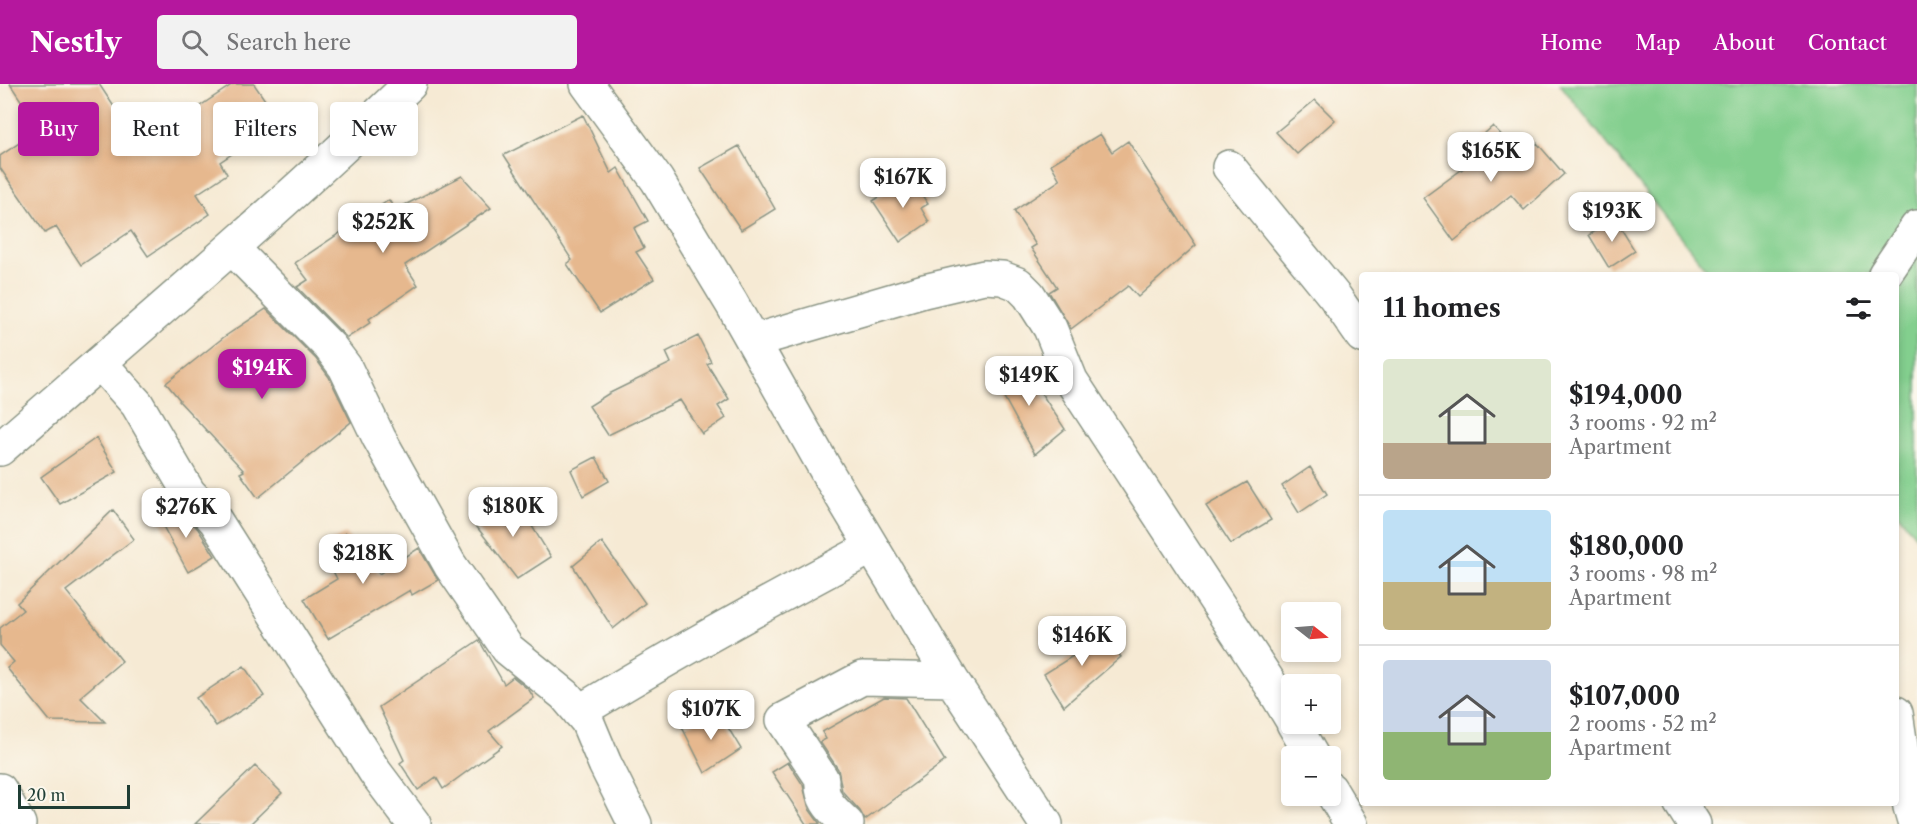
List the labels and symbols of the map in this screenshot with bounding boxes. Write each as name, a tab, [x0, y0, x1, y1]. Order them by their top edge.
pin: $165K	[1449, 132, 1533, 183]
pin: $167K	[861, 158, 945, 209]
pin: $193K	[1570, 192, 1654, 243]
pin: $252K	[341, 203, 425, 254]
pin: $194K	[220, 349, 304, 400]
pin: $149K	[987, 356, 1071, 407]
pin: $180K	[471, 487, 555, 538]
pin: $276K	[144, 488, 228, 539]
pin: $218K	[321, 534, 405, 585]
north arrow	[1281, 602, 1341, 662]
pin: $146K	[1040, 616, 1124, 667]
pin: $107K	[669, 690, 753, 741]
scale bar	[18, 782, 130, 810]

